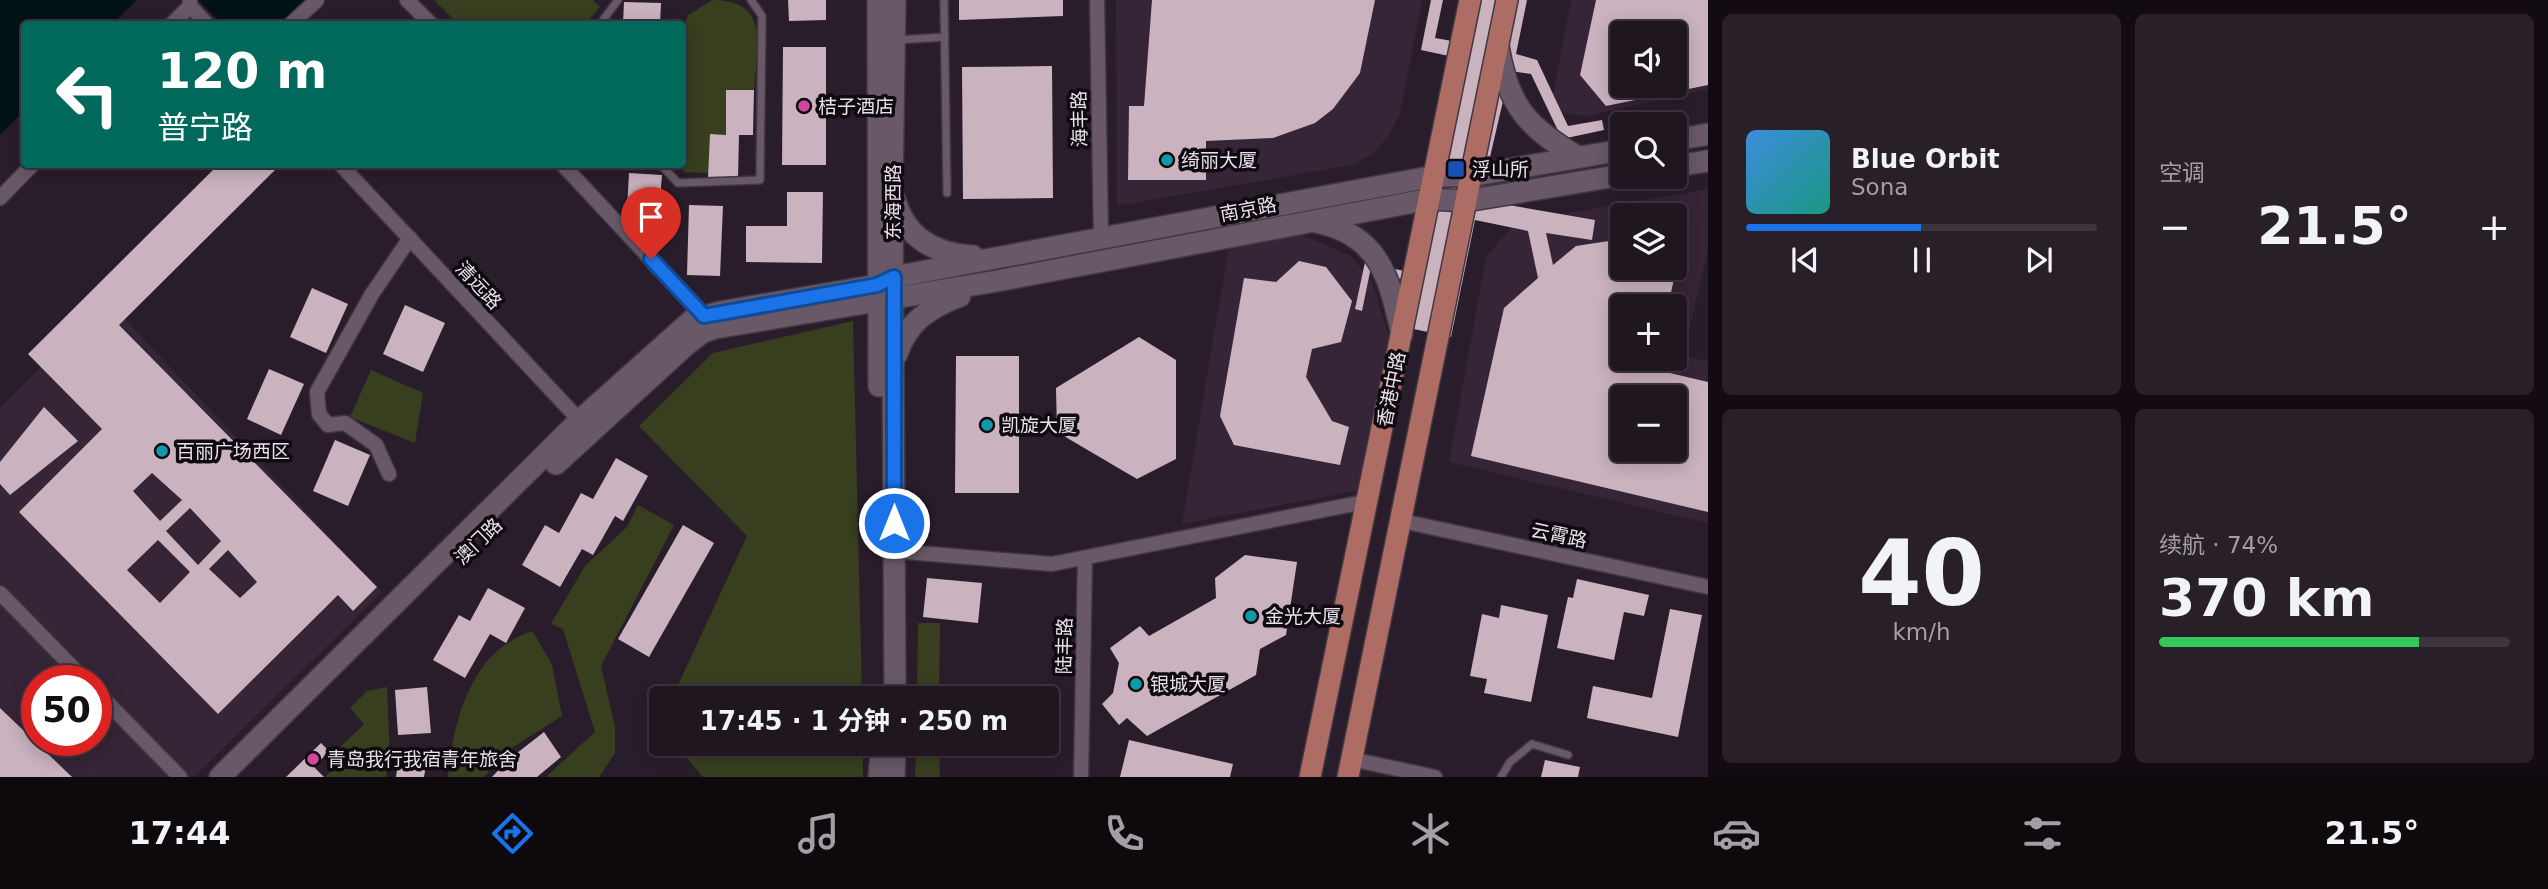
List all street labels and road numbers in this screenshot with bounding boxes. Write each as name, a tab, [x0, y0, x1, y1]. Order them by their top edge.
street label: 海丰路	[1068, 90, 1090, 148]
street label: 东海西路	[882, 164, 904, 240]
street label: 南京路	[1218, 193, 1278, 225]
street label: 清远路	[452, 257, 506, 313]
street label: 香港中路	[1373, 350, 1409, 428]
street label: 澳门路	[450, 513, 506, 569]
street label: 云霄路	[1529, 518, 1589, 552]
street label: 陆丰路	[1053, 617, 1075, 675]

